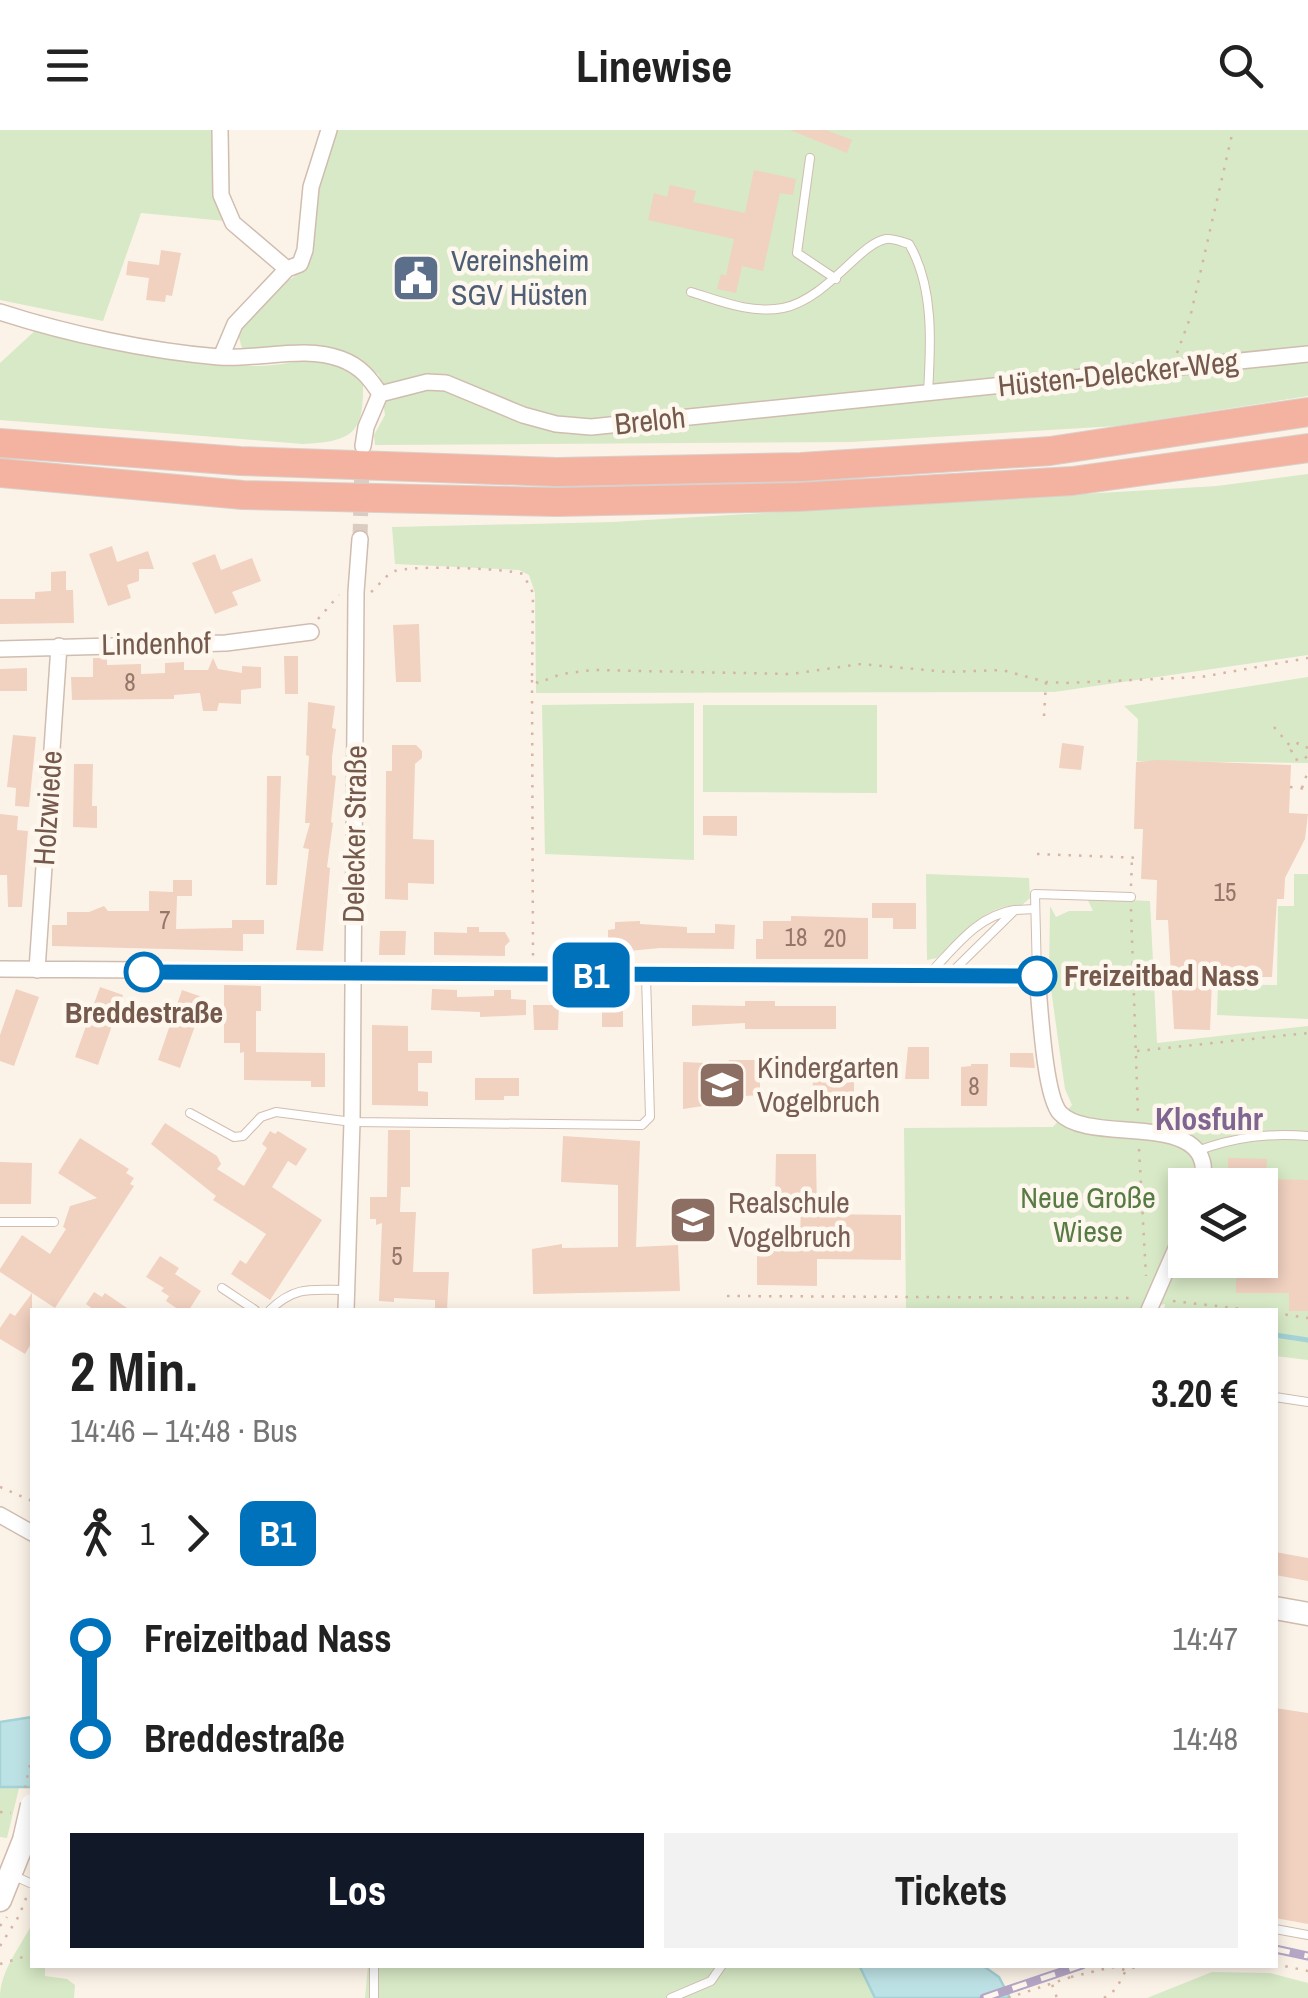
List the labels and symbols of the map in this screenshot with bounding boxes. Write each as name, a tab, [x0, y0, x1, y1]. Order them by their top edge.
place label: Vereinsheim SGV Hüsten	[451, 240, 589, 314]
public building icon: Vereinsheim SGV Hüsten	[390, 252, 442, 304]
street label: Hüsten-Delecker-Weg	[996, 340, 1240, 406]
street label: Breloh	[612, 396, 687, 444]
street label: Lindenhof	[101, 622, 211, 664]
house number: 8	[124, 665, 136, 699]
street label: Delecker Straße	[332, 745, 376, 923]
street label: Holzwiede	[23, 749, 71, 867]
house number: 15	[1214, 875, 1236, 909]
house number: 7	[159, 903, 171, 937]
house number: 18	[785, 920, 807, 954]
house number: 20	[824, 921, 846, 955]
line badge: B1	[546, 942, 636, 1008]
marker: Breddestraße	[125, 953, 163, 991]
place label: Freizeitbad Nass	[1064, 955, 1260, 995]
marker: Freizeitbad Nass	[1018, 957, 1056, 995]
place label: Breddestraße	[65, 992, 223, 1032]
place label: Kindergarten Vogelbruch	[757, 1047, 899, 1121]
school or university icon: Kindergarten Vogelbruch	[696, 1059, 748, 1111]
house number: 8	[968, 1069, 980, 1103]
district label: Klosfuhr	[1155, 1097, 1264, 1140]
park label: Neue Große Wiese	[1020, 1177, 1156, 1251]
place label: Realschule Vogelbruch	[728, 1182, 851, 1256]
school or university icon: Realschule Vogelbruch	[667, 1194, 719, 1246]
house number: 5	[391, 1239, 403, 1273]

